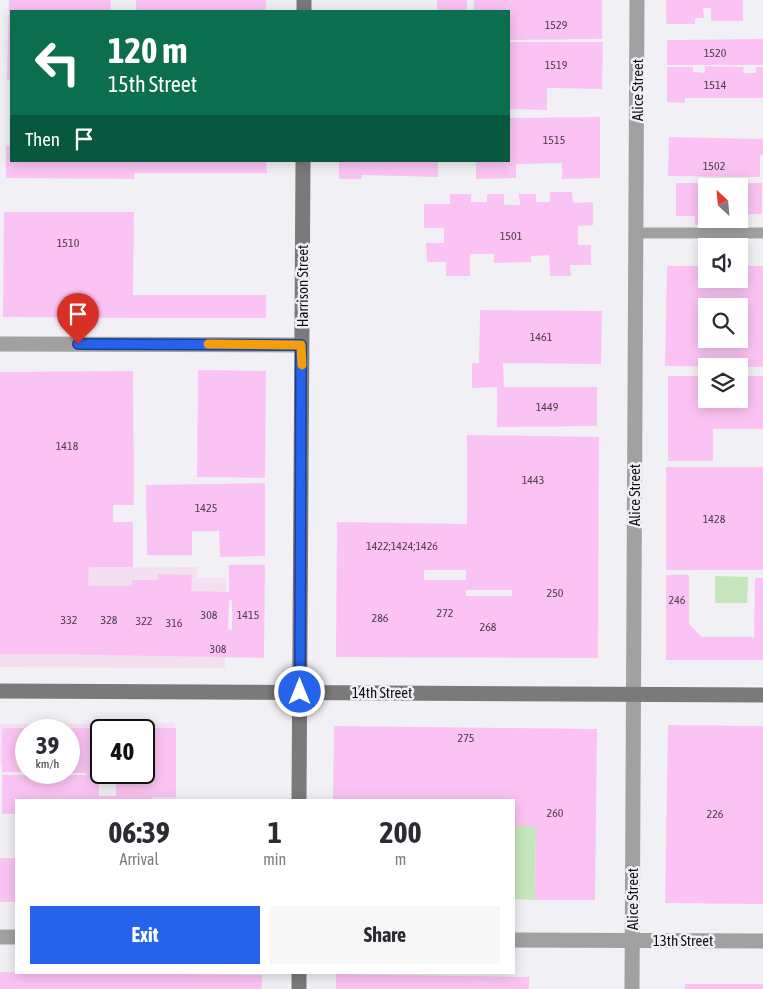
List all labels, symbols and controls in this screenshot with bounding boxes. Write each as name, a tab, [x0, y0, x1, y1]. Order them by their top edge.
house number: 1529	[545, 18, 568, 32]
icon: left	[25, 30, 90, 95]
text: 120 m	[108, 30, 187, 70]
house number: 1520	[704, 46, 727, 60]
house number: 1519	[545, 58, 568, 72]
street label: Alice Street	[629, 59, 646, 121]
text: 15th Street	[108, 71, 197, 97]
house number: 1514	[704, 78, 727, 92]
icon: arrive	[70, 125, 98, 153]
text: Then	[25, 128, 60, 150]
house number: 1515	[543, 133, 565, 147]
house number: 1502	[703, 159, 725, 173]
north arrow	[698, 178, 748, 228]
map controls	[698, 178, 748, 408]
house number: 1501	[500, 229, 523, 243]
house number: 1510	[57, 236, 80, 250]
button: sound	[698, 238, 748, 288]
street label: Harrison Street	[294, 245, 311, 327]
pin	[57, 293, 99, 344]
button: search	[698, 298, 748, 348]
icon: arrive	[64, 300, 92, 328]
house number: 1461	[530, 330, 553, 344]
button: layers	[698, 358, 748, 408]
house number: 1449	[536, 400, 559, 414]
house number: 1418	[56, 439, 79, 453]
street label: Alice Street	[626, 464, 643, 526]
house number: 1443	[522, 473, 544, 487]
house number: 1425	[195, 501, 217, 515]
house number: 1428	[703, 512, 726, 526]
house number: 1422;1424;1426	[366, 539, 438, 553]
house number: 250	[547, 586, 564, 600]
house number: 246	[669, 593, 686, 607]
house number: 272	[437, 606, 453, 620]
house number: 308	[201, 608, 218, 622]
house number: 1415	[237, 608, 259, 622]
house number: 286	[372, 611, 389, 625]
house number: 332	[61, 613, 77, 627]
house number: 328	[101, 613, 118, 627]
house number: 322	[136, 614, 152, 628]
house number: 316	[166, 616, 183, 630]
house number: 268	[480, 620, 497, 634]
house number: 308	[210, 642, 227, 656]
position arrow	[273, 665, 325, 717]
street label: 14th Street	[352, 684, 412, 701]
speed limit sign: 40	[90, 719, 155, 784]
text: 39	[36, 731, 59, 759]
house number: 275	[458, 731, 474, 745]
text: km/h	[36, 757, 59, 771]
house number: 260	[547, 806, 564, 820]
house number: 226	[707, 807, 724, 821]
text: 06:39	[108, 815, 170, 849]
text: 1	[268, 815, 282, 849]
text: 200	[379, 815, 422, 849]
text: Arrival	[120, 850, 159, 868]
text: min	[263, 850, 286, 868]
text: m	[395, 850, 406, 868]
street label: Alice Street	[624, 868, 641, 930]
button: Exit	[30, 906, 260, 964]
button: Share	[270, 906, 500, 964]
street label: 13th Street	[653, 932, 713, 949]

